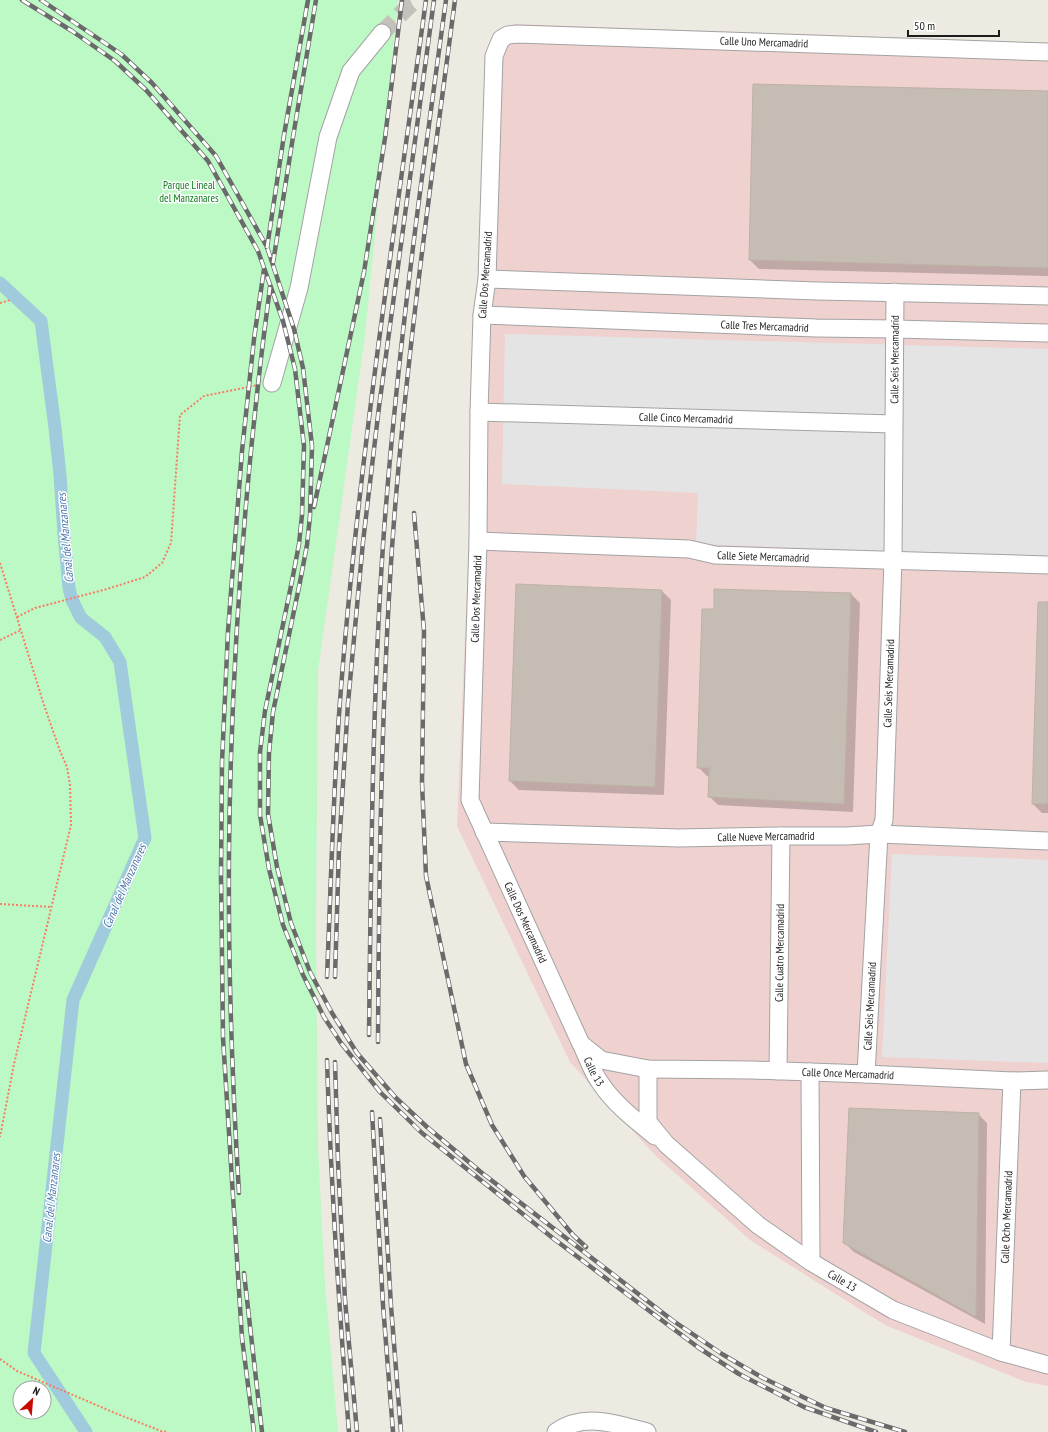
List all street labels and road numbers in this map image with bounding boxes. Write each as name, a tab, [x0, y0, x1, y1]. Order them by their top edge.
street label: Calle Uno Mercamadrid	[720, 33, 809, 51]
street label: Calle Dos Mercamadrid	[475, 231, 495, 319]
street label: Calle Seis Mercamadrid	[887, 315, 902, 404]
street label: Calle Tres Mercamadrid	[721, 317, 809, 335]
street label: Calle Cinco Mercamadrid	[639, 410, 733, 426]
street label: Calle Siete Mercamadrid	[717, 548, 810, 565]
street label: Calle Dos Mercamadrid	[467, 555, 485, 643]
street label: Calle Seis Mercamadrid	[880, 639, 897, 728]
street label: Calle Nueve Mercamadrid	[717, 829, 815, 844]
street label: Calle Dos Mercamadrid	[501, 880, 550, 965]
street label: Calle Cuatro Mercamadrid	[772, 904, 787, 1002]
street label: Calle Seis Mercamadrid	[860, 961, 879, 1051]
street label: Calle 13	[581, 1055, 608, 1089]
street label: Calle Once Mercamadrid	[802, 1065, 895, 1082]
street label: Calle Ocho Mercamadrid	[998, 1170, 1015, 1264]
street label: Calle 13	[825, 1266, 859, 1294]

